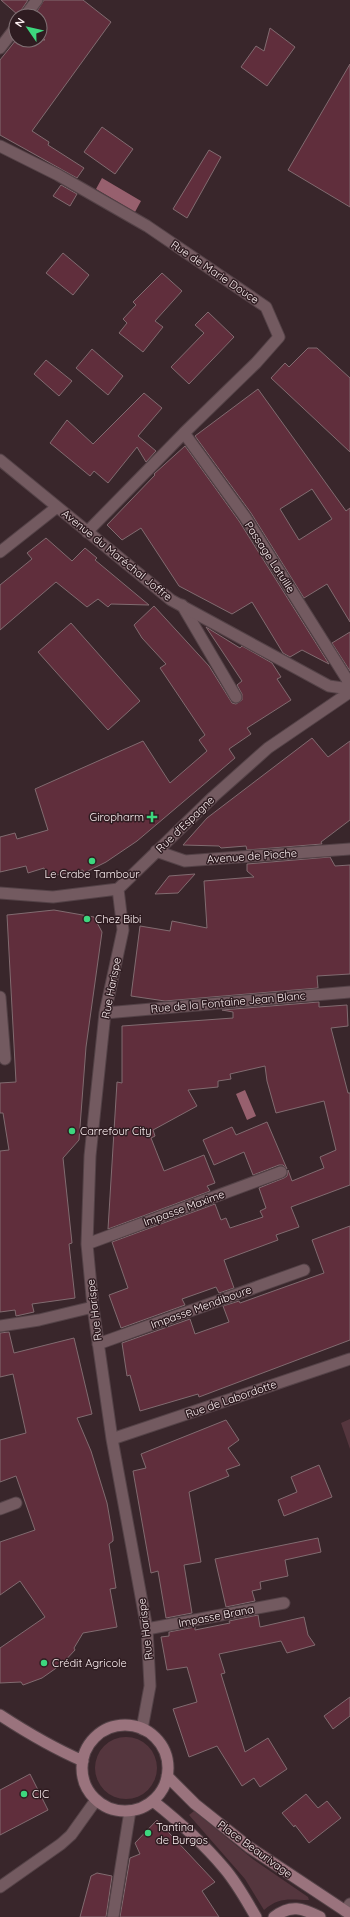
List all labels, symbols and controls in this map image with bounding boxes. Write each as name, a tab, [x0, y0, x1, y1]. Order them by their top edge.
north arrow	[8, 8, 48, 48]
text: N	[12, 15, 28, 30]
street label: Rue de Marie Douce	[168, 237, 262, 307]
street label: Avenue du Maréchal Joffre	[59, 506, 175, 604]
street label: Passage Latuille	[242, 519, 298, 595]
street label: Rue d'Espagne	[153, 793, 217, 855]
place label: Giropharm	[90, 810, 144, 824]
marker: Giropharm	[147, 812, 157, 822]
street label: Avenue de Pioche	[207, 846, 297, 866]
marker: Le Crabe Tambour	[87, 856, 97, 866]
place label: Le Crabe Tambour	[45, 867, 140, 881]
place label: Chez Bibi	[95, 912, 141, 926]
marker: Chez Bibi	[82, 914, 92, 924]
street label: Rue Harispe	[98, 956, 124, 1020]
street label: Rue de la Fontaine Jean Blanc	[150, 988, 306, 1016]
place label: Carrefour City	[80, 1124, 152, 1138]
marker: Carrefour City	[67, 1126, 77, 1136]
street label: Impasse Maxime	[142, 1187, 226, 1229]
street label: Rue Harispe	[83, 1278, 105, 1342]
street label: Impasse Mendiboure	[149, 1282, 253, 1332]
street label: Rue de Labordotte	[184, 1377, 278, 1421]
street label: Rue Harispe	[134, 1597, 156, 1661]
street label: Impasse Brana	[177, 1602, 255, 1630]
place label: Crédit Agricole	[52, 1656, 127, 1670]
marker: Crédit Agricole	[39, 1658, 49, 1668]
place label: CIC	[32, 1787, 49, 1801]
marker: CIC	[19, 1789, 29, 1799]
street label: Place Beaurivage	[215, 1817, 295, 1881]
place label: Tantina de Burgos	[156, 1820, 208, 1847]
marker: Tantina de Burgos	[143, 1828, 153, 1838]

